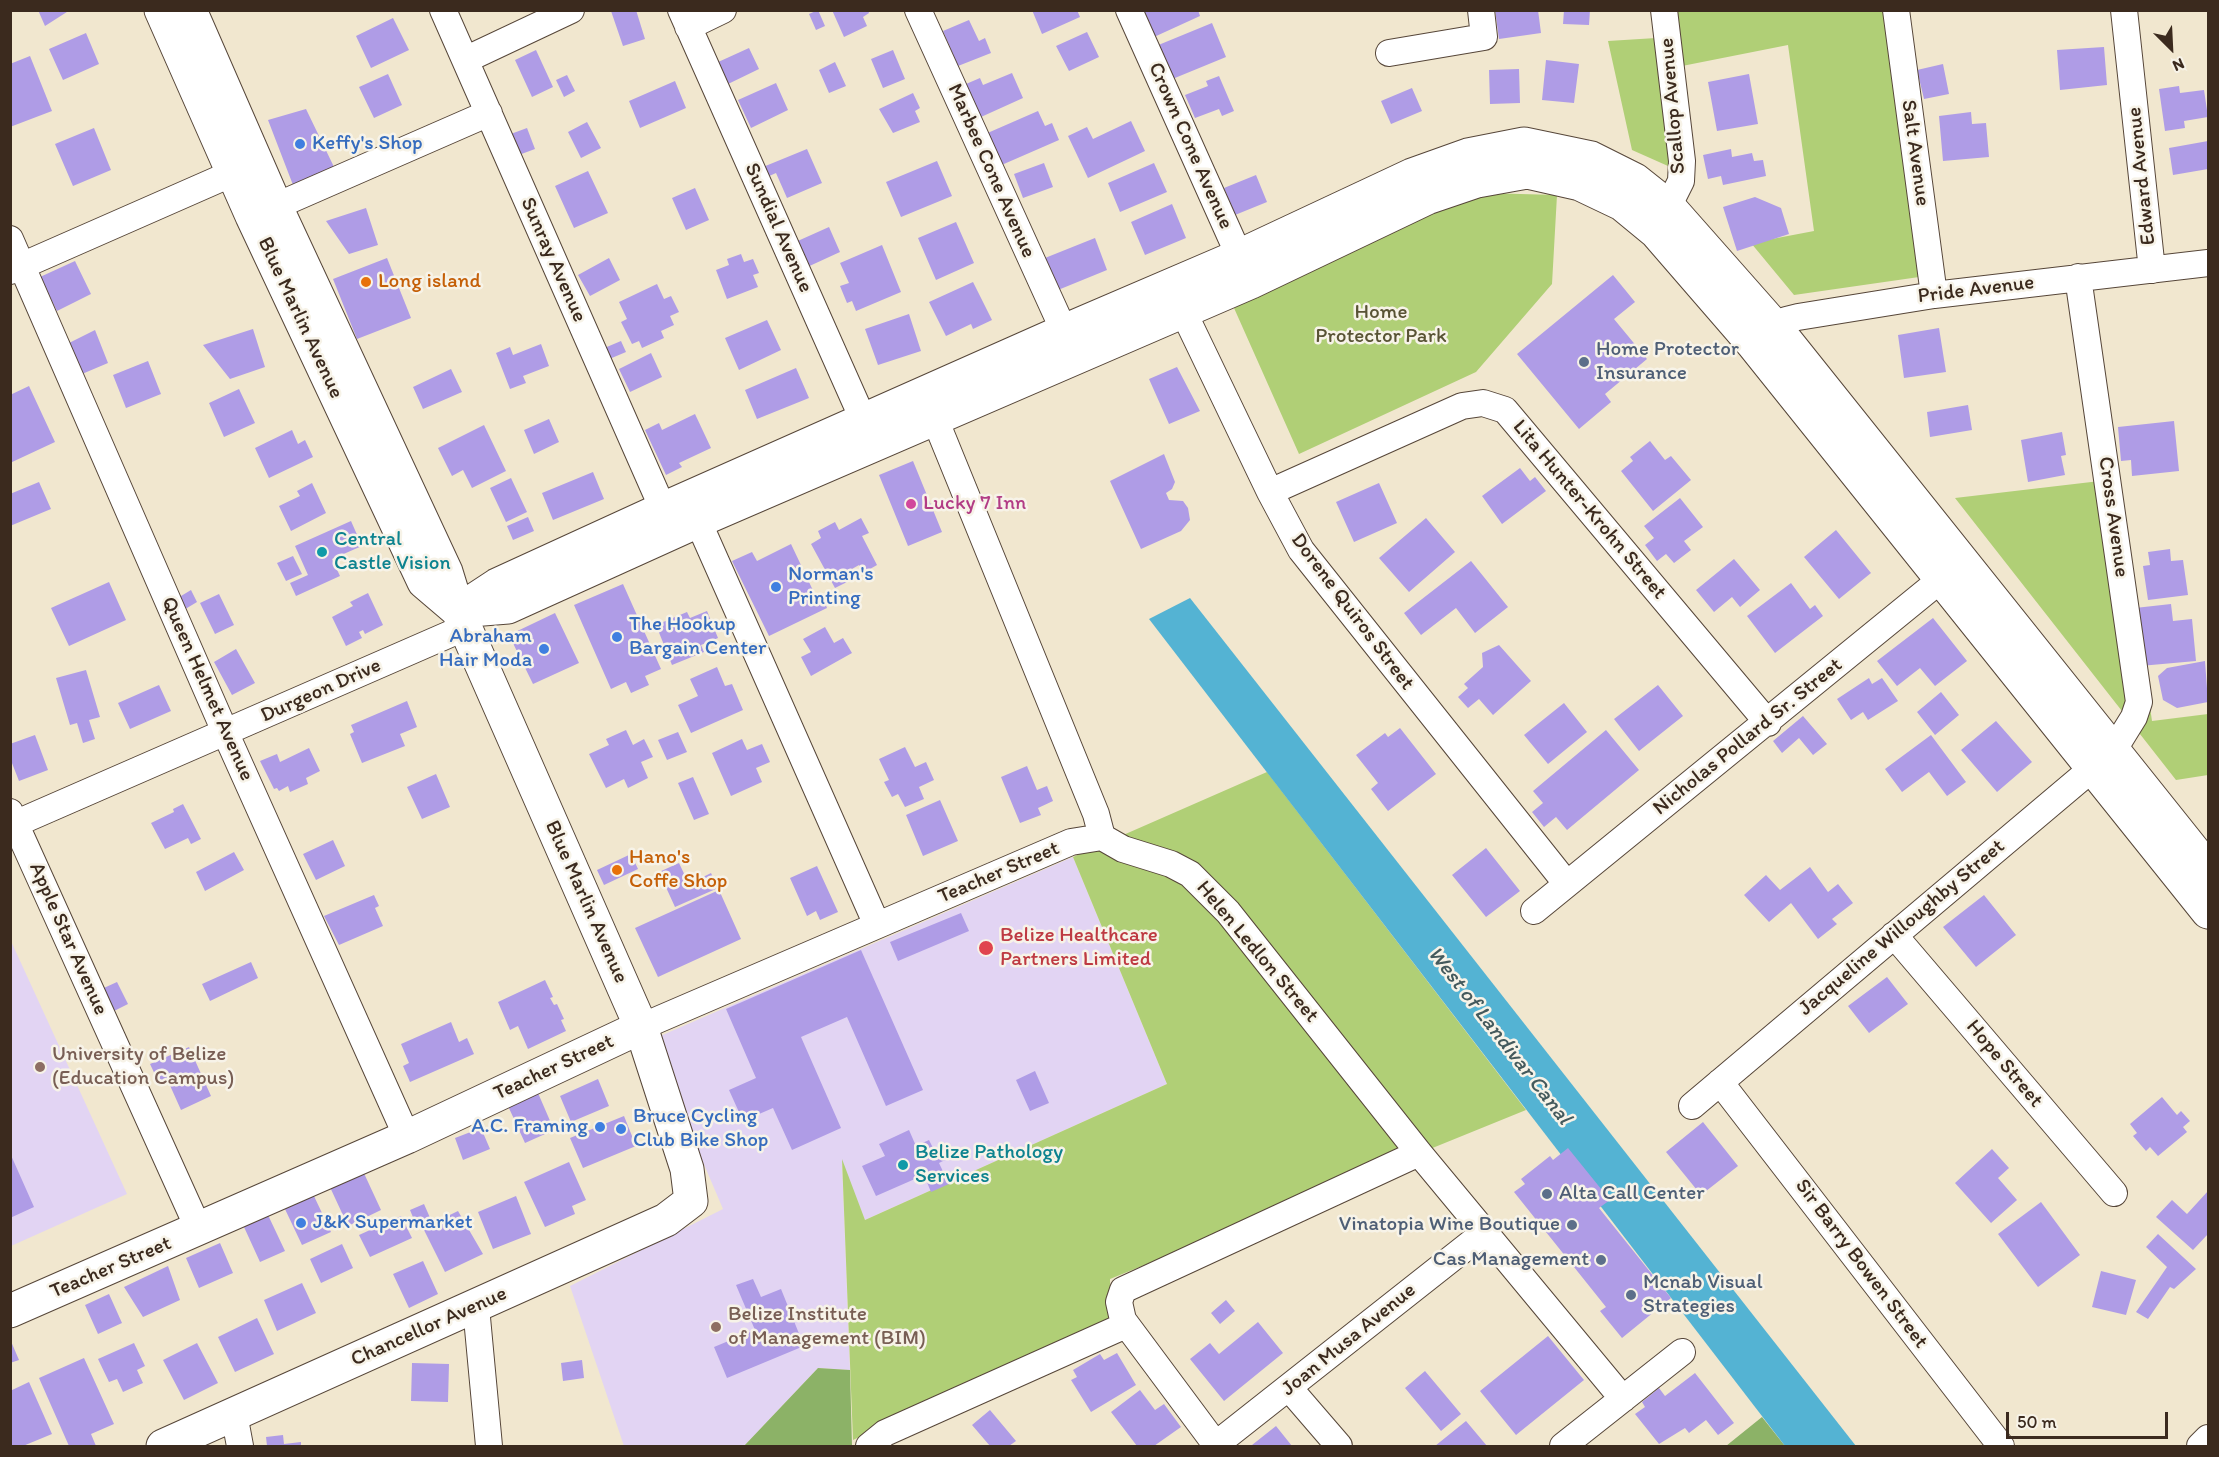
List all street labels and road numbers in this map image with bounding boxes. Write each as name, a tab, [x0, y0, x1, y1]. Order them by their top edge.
street label: Scallop Avenue	[1654, 37, 1692, 175]
street label: Crown Cone Avenue	[1142, 59, 1238, 233]
street label: Marbee Cone Avenue	[941, 80, 1041, 262]
street label: Salt Avenue	[1895, 98, 1935, 208]
street label: Edward Avenue	[2122, 106, 2162, 246]
street label: Sundial Avenue	[738, 159, 818, 297]
street label: Sunray Avenue	[514, 194, 592, 326]
street label: Blue Marlin Avenue	[252, 233, 348, 403]
street label: Pride Avenue	[1916, 270, 2036, 310]
street label: Lita Hunter-Krohn Street	[1507, 415, 1671, 605]
street label: Cross Avenue	[2092, 455, 2134, 579]
street label: Dorene Quiros Street	[1285, 529, 1419, 695]
street label: Queen Helmet Avenue	[155, 593, 259, 785]
street label: Durgeon Drive	[257, 653, 385, 729]
street label: Nicholas Pollard Sr. Street	[1648, 653, 1848, 821]
street label: Blue Marlin Avenue	[539, 817, 633, 987]
street label: Jacqueline Willoughby Street	[1794, 834, 2010, 1022]
street label: Teacher Street	[935, 836, 1063, 910]
street label: Apple Star Avenue	[23, 859, 113, 1019]
street label: Helen Ledlon Street	[1190, 876, 1324, 1028]
street label: Hope Street	[1960, 1015, 2048, 1113]
street label: Teacher Street	[490, 1029, 618, 1107]
street label: Sir Barry Bowen Street	[1789, 1174, 1933, 1354]
street label: Teacher Street	[47, 1231, 175, 1305]
street label: Joan Musa Avenue	[1277, 1278, 1421, 1402]
street label: Chancellor Avenue	[347, 1281, 511, 1373]

